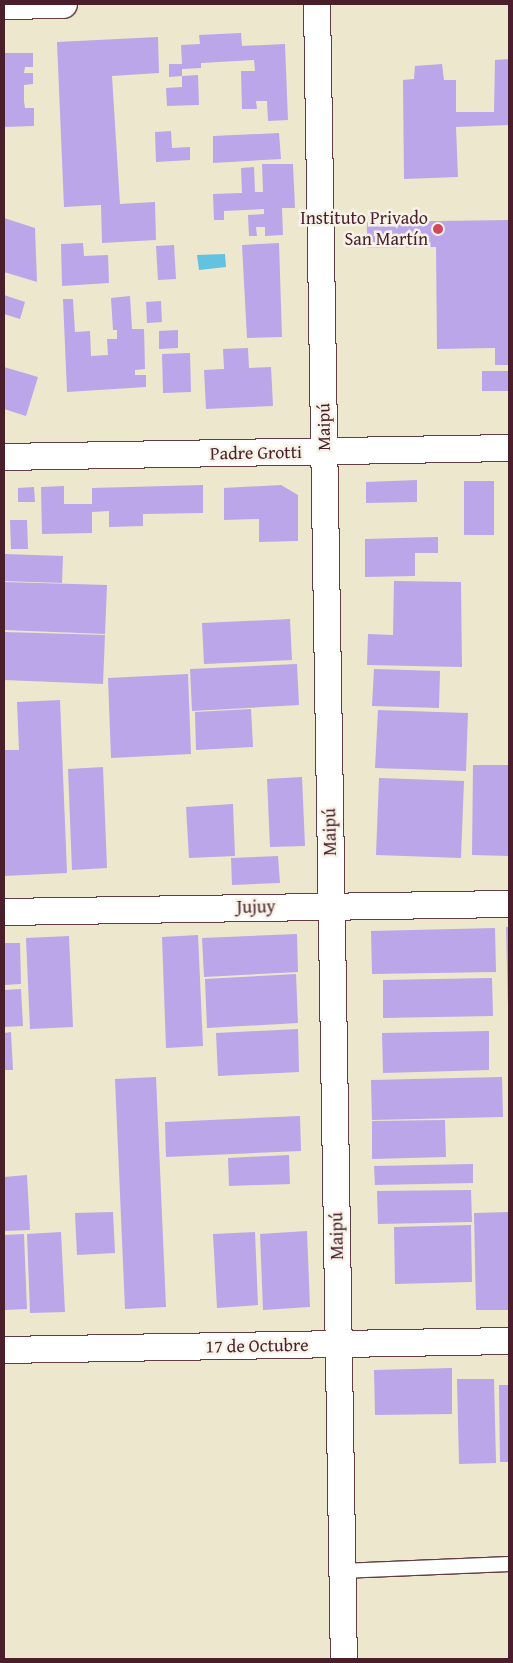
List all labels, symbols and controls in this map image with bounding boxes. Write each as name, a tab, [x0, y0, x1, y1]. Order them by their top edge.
place label: Instituto Privado San Martín	[300, 208, 428, 250]
marker: Instituto Privado San Martín	[432, 223, 444, 235]
street label: Maipú	[313, 403, 335, 451]
street label: Padre Grotti	[210, 441, 302, 465]
street label: Maipú	[319, 808, 341, 856]
street label: Jujuy	[236, 896, 276, 918]
street label: Maipú	[326, 1212, 348, 1260]
street label: 17 de Octubre	[205, 1334, 309, 1358]

